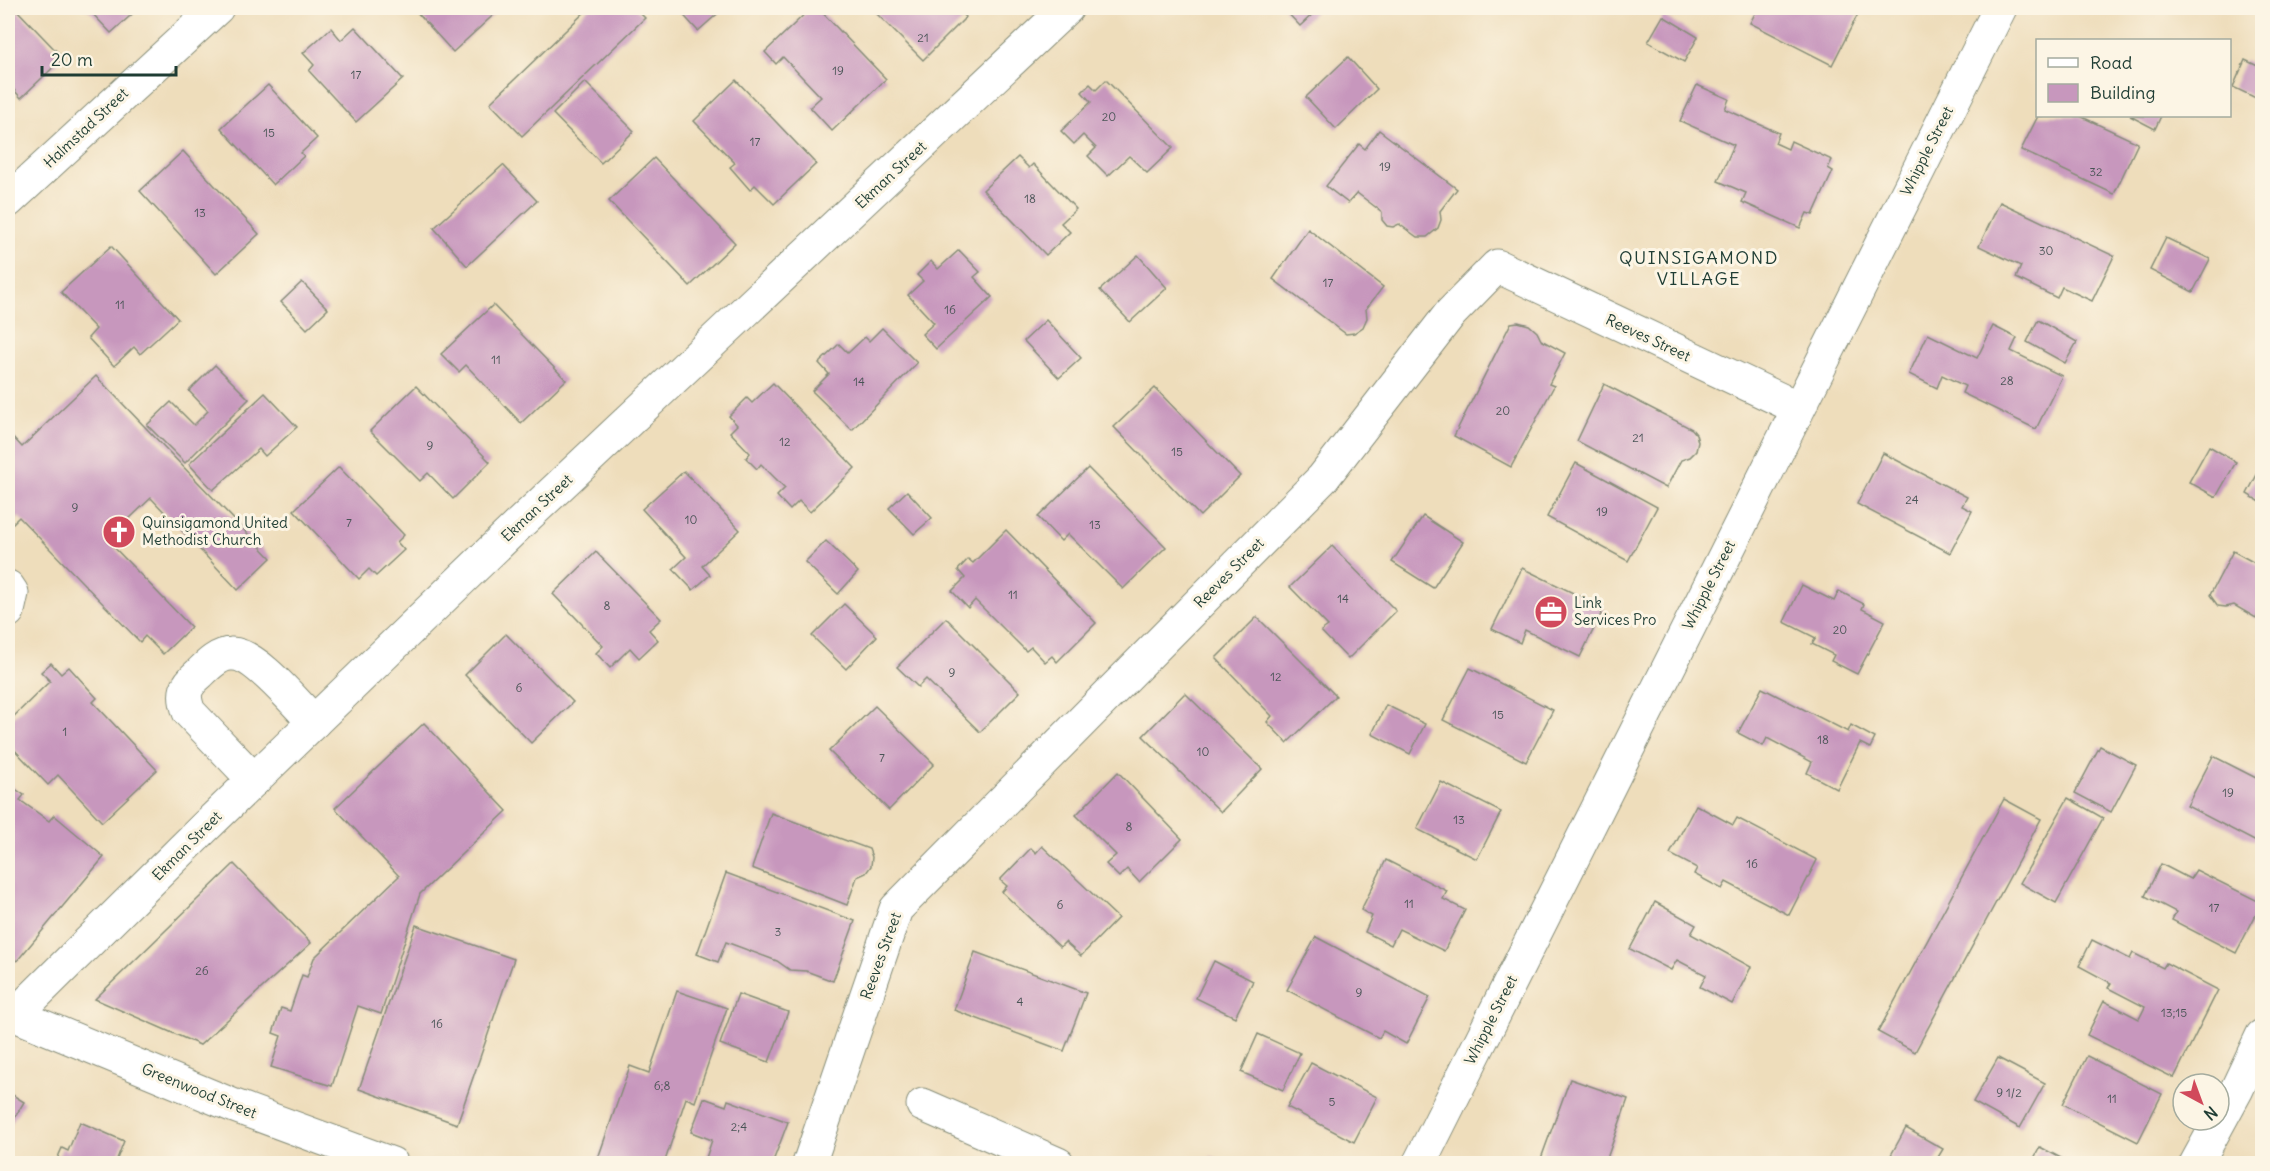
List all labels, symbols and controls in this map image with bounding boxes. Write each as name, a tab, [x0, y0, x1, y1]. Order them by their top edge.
house number: 21	[917, 30, 929, 45]
scale bar	[42, 39, 176, 77]
legend	[2036, 39, 2231, 117]
text: 20 m	[51, 48, 93, 71]
text: Road	[2090, 51, 2133, 74]
house number: 19	[832, 63, 844, 78]
house number: 17	[351, 67, 361, 82]
text: Building	[2090, 81, 2155, 104]
street label: Halmstad Street	[39, 84, 132, 172]
street label: Whipple Street	[1896, 103, 1957, 199]
house number: 20	[1102, 109, 1116, 124]
house number: 15	[263, 125, 275, 140]
house number: 17	[750, 134, 760, 149]
street label: Ekman Street	[851, 137, 930, 212]
house number: 19	[1379, 159, 1391, 174]
house number: 32	[2089, 164, 2103, 179]
house number: 18	[1024, 191, 1036, 206]
house number: 13	[194, 205, 206, 220]
house number: 30	[2039, 243, 2053, 258]
district label: QUINSIGAMOND VILLAGE	[1619, 246, 1779, 290]
house number: 17	[1323, 275, 1333, 290]
house number: 11	[115, 297, 125, 312]
house number: 16	[944, 302, 956, 317]
street label: Reeves Street	[1603, 310, 1694, 365]
house number: 11	[491, 352, 501, 367]
house number: 28	[2000, 373, 2014, 388]
house number: 14	[853, 374, 865, 389]
house number: 20	[1496, 403, 1510, 418]
house number: 21	[1632, 430, 1644, 445]
house number: 12	[779, 434, 791, 449]
house number: 9	[427, 438, 434, 453]
house number: 15	[1171, 444, 1183, 459]
street label: Ekman Street	[497, 470, 576, 545]
house number: 24	[1905, 492, 1919, 507]
house number: 9	[72, 500, 79, 515]
house number: 19	[1596, 504, 1608, 519]
house number: 10	[685, 512, 697, 527]
place label: Quinsigamond United Methodist Church	[142, 513, 288, 549]
church icon: Quinsigamond United Methodist Church	[101, 514, 137, 550]
house number: 7	[346, 515, 352, 530]
house number: 13	[1089, 517, 1101, 532]
street label: Reeves Street	[1190, 534, 1268, 612]
street label: Whipple Street	[1678, 537, 1739, 633]
house number: 11	[1008, 587, 1018, 602]
house number: 14	[1337, 591, 1349, 606]
place label: Link Services Pro	[1574, 593, 1656, 629]
office icon: Link Services Pro	[1533, 594, 1569, 630]
house number: 8	[604, 598, 611, 613]
house number: 20	[1833, 622, 1847, 637]
house number: 9	[949, 665, 956, 680]
house number: 12	[1270, 669, 1282, 684]
house number: 6	[516, 680, 523, 695]
house number: 15	[1492, 707, 1504, 722]
house number: 1	[63, 724, 67, 739]
house number: 18	[1817, 732, 1829, 747]
house number: 10	[1197, 744, 1209, 759]
house number: 7	[879, 750, 885, 765]
house number: 19	[2222, 785, 2234, 800]
street label: Ekman Street	[148, 807, 225, 884]
house number: 13	[1453, 812, 1465, 827]
house number: 8	[1126, 819, 1133, 834]
house number: 16	[1746, 856, 1758, 871]
house number: 11	[1404, 896, 1414, 911]
house number: 6	[1057, 897, 1064, 912]
house number: 17	[2209, 900, 2219, 915]
street label: Reeves Street	[856, 910, 905, 1002]
house number: 3	[775, 924, 782, 939]
house number: 26	[195, 963, 209, 978]
street label: Whipple Street	[1460, 972, 1521, 1068]
house number: 9	[1356, 985, 1363, 1000]
house number: 4	[1017, 994, 1024, 1009]
house number: 13;15	[2161, 1005, 2187, 1020]
house number: 16	[431, 1016, 443, 1031]
street label: Greenwood Street	[139, 1059, 259, 1122]
north arrow	[2171, 1072, 2231, 1132]
house number: 6;8	[654, 1078, 670, 1093]
house number: 9 1/2	[1996, 1085, 2022, 1100]
house number: 11	[2107, 1091, 2117, 1106]
house number: 5	[1329, 1094, 1336, 1109]
text: N	[2200, 1102, 2222, 1124]
house number: 2;4	[731, 1119, 747, 1134]

